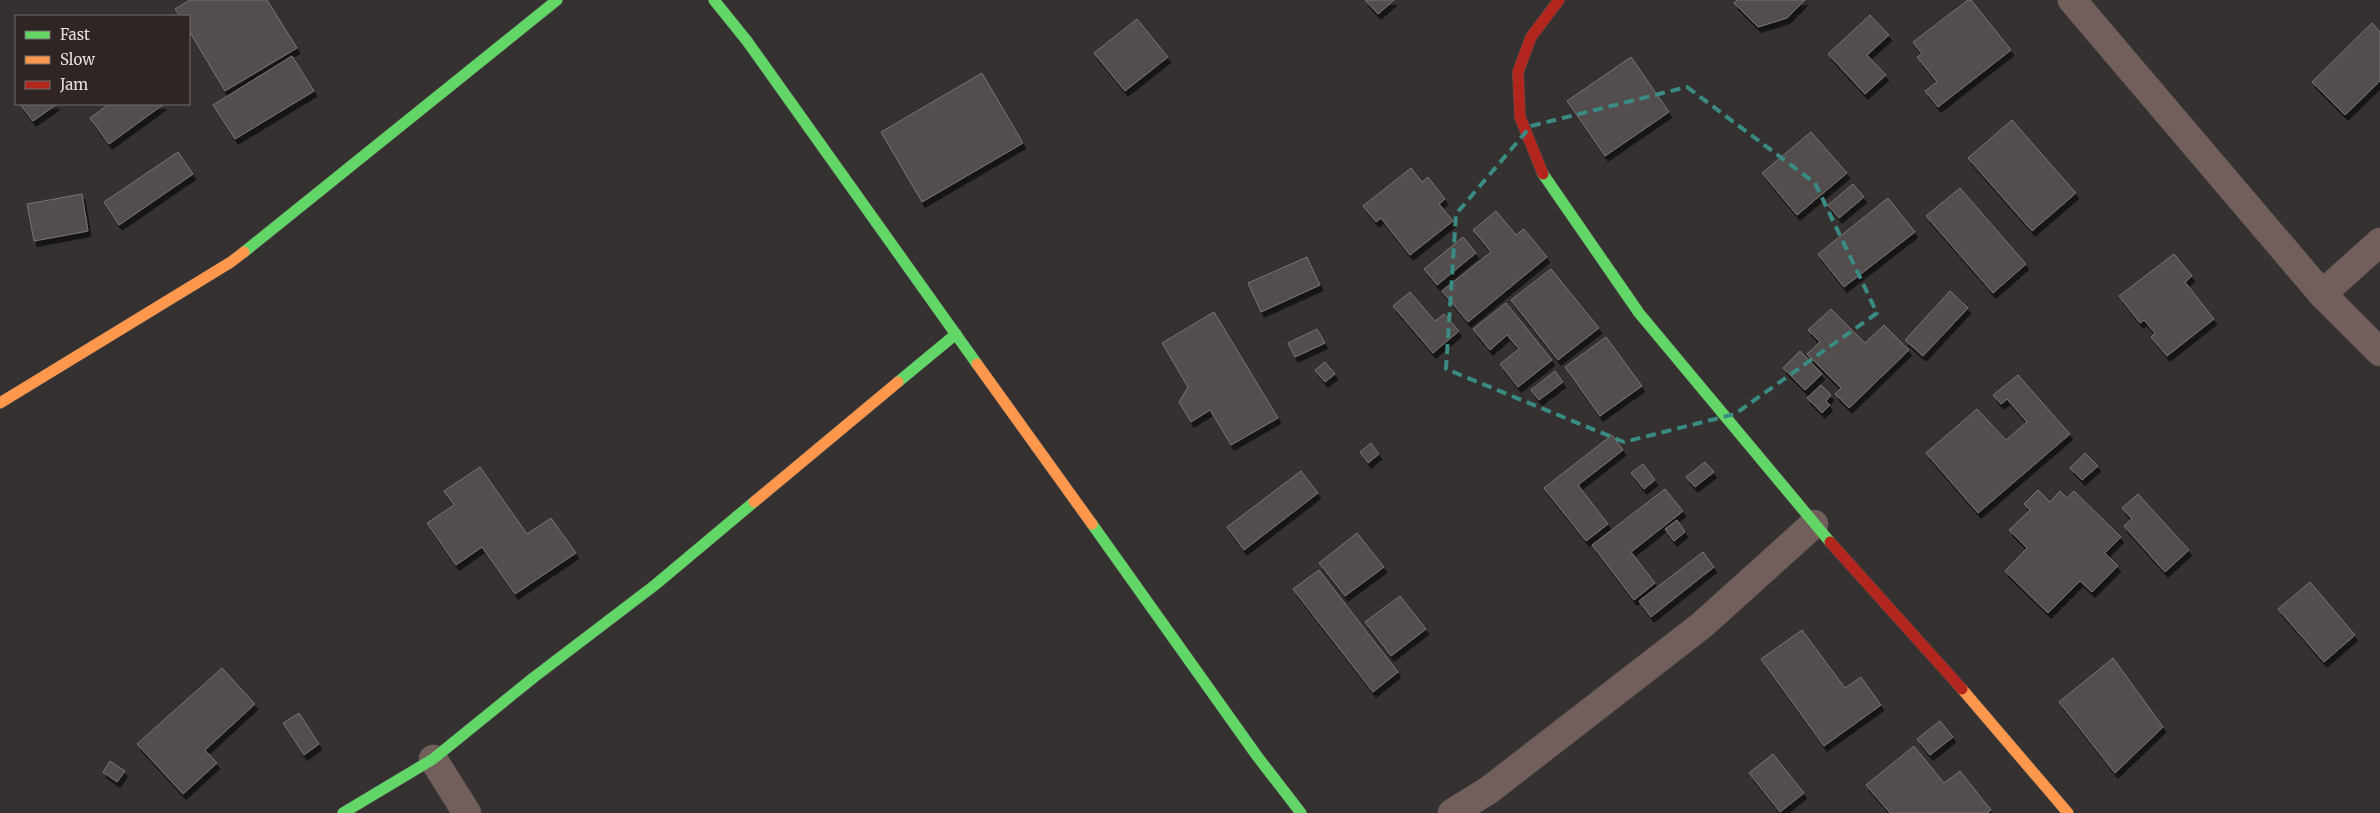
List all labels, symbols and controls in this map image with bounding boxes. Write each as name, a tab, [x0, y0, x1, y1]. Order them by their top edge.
legend	[15, 15, 190, 105]
text: Fast	[60, 25, 90, 44]
text: Slow	[60, 50, 95, 69]
text: Jam	[59, 75, 88, 94]

